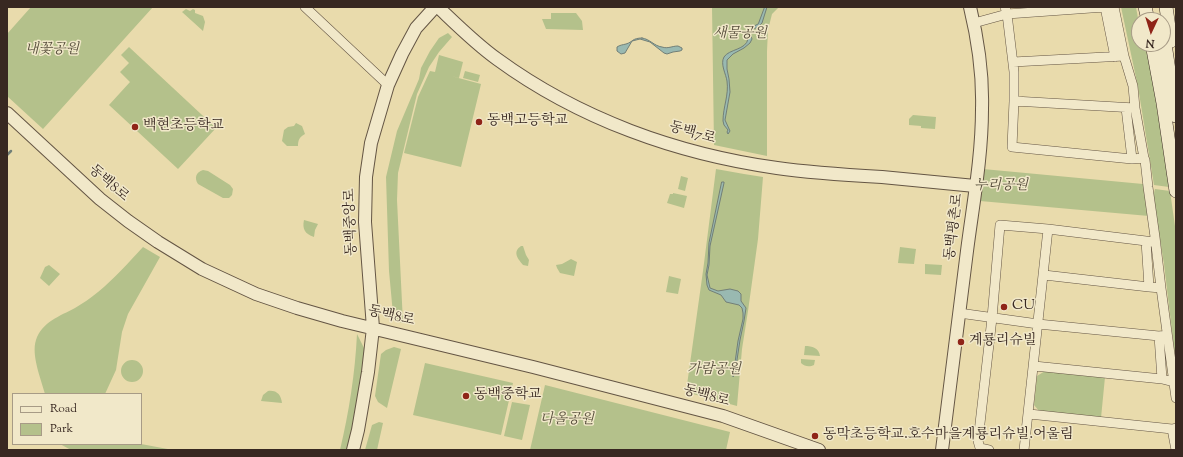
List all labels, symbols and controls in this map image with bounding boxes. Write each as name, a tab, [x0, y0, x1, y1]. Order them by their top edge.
north arrow	[1131, 12, 1171, 52]
park label: 새물공원	[713, 27, 767, 43]
text: N	[1145, 35, 1155, 51]
park label: 내꽃공원	[25, 43, 79, 59]
place label: 동백고등학교	[487, 114, 568, 130]
marker: 동백고등학교	[474, 117, 484, 127]
place label: 백현초등학교	[143, 119, 224, 135]
street label: 동백7로	[667, 119, 717, 149]
marker: 백현초등학교	[130, 122, 140, 132]
street label: 동백8로	[85, 162, 131, 206]
park label: 누리공원	[974, 179, 1028, 195]
street label: 동백중앙로	[342, 188, 362, 256]
street label: 동백평촌로	[943, 192, 967, 262]
place label: CU	[1012, 299, 1035, 315]
marker: CU	[999, 302, 1009, 312]
street label: 동백8로	[366, 303, 416, 331]
place label: 계룡리슈빌	[969, 334, 1037, 350]
marker: 계룡리슈빌	[956, 337, 966, 347]
park label: 가람공원	[687, 363, 741, 379]
street label: 동백8로	[681, 383, 731, 411]
place label: 동백중학교	[474, 388, 542, 404]
marker: 동백중학교	[461, 391, 471, 401]
legend	[12, 393, 142, 445]
text: Road	[50, 400, 77, 418]
park label: 다올공원	[540, 413, 594, 429]
text: Park	[50, 420, 73, 438]
place label: 동막초등학교.호수마을계룡리슈빌.어울림	[823, 428, 1073, 444]
marker: 동막초등학교.호수마을계룡리슈빌.어울림	[810, 431, 820, 441]

